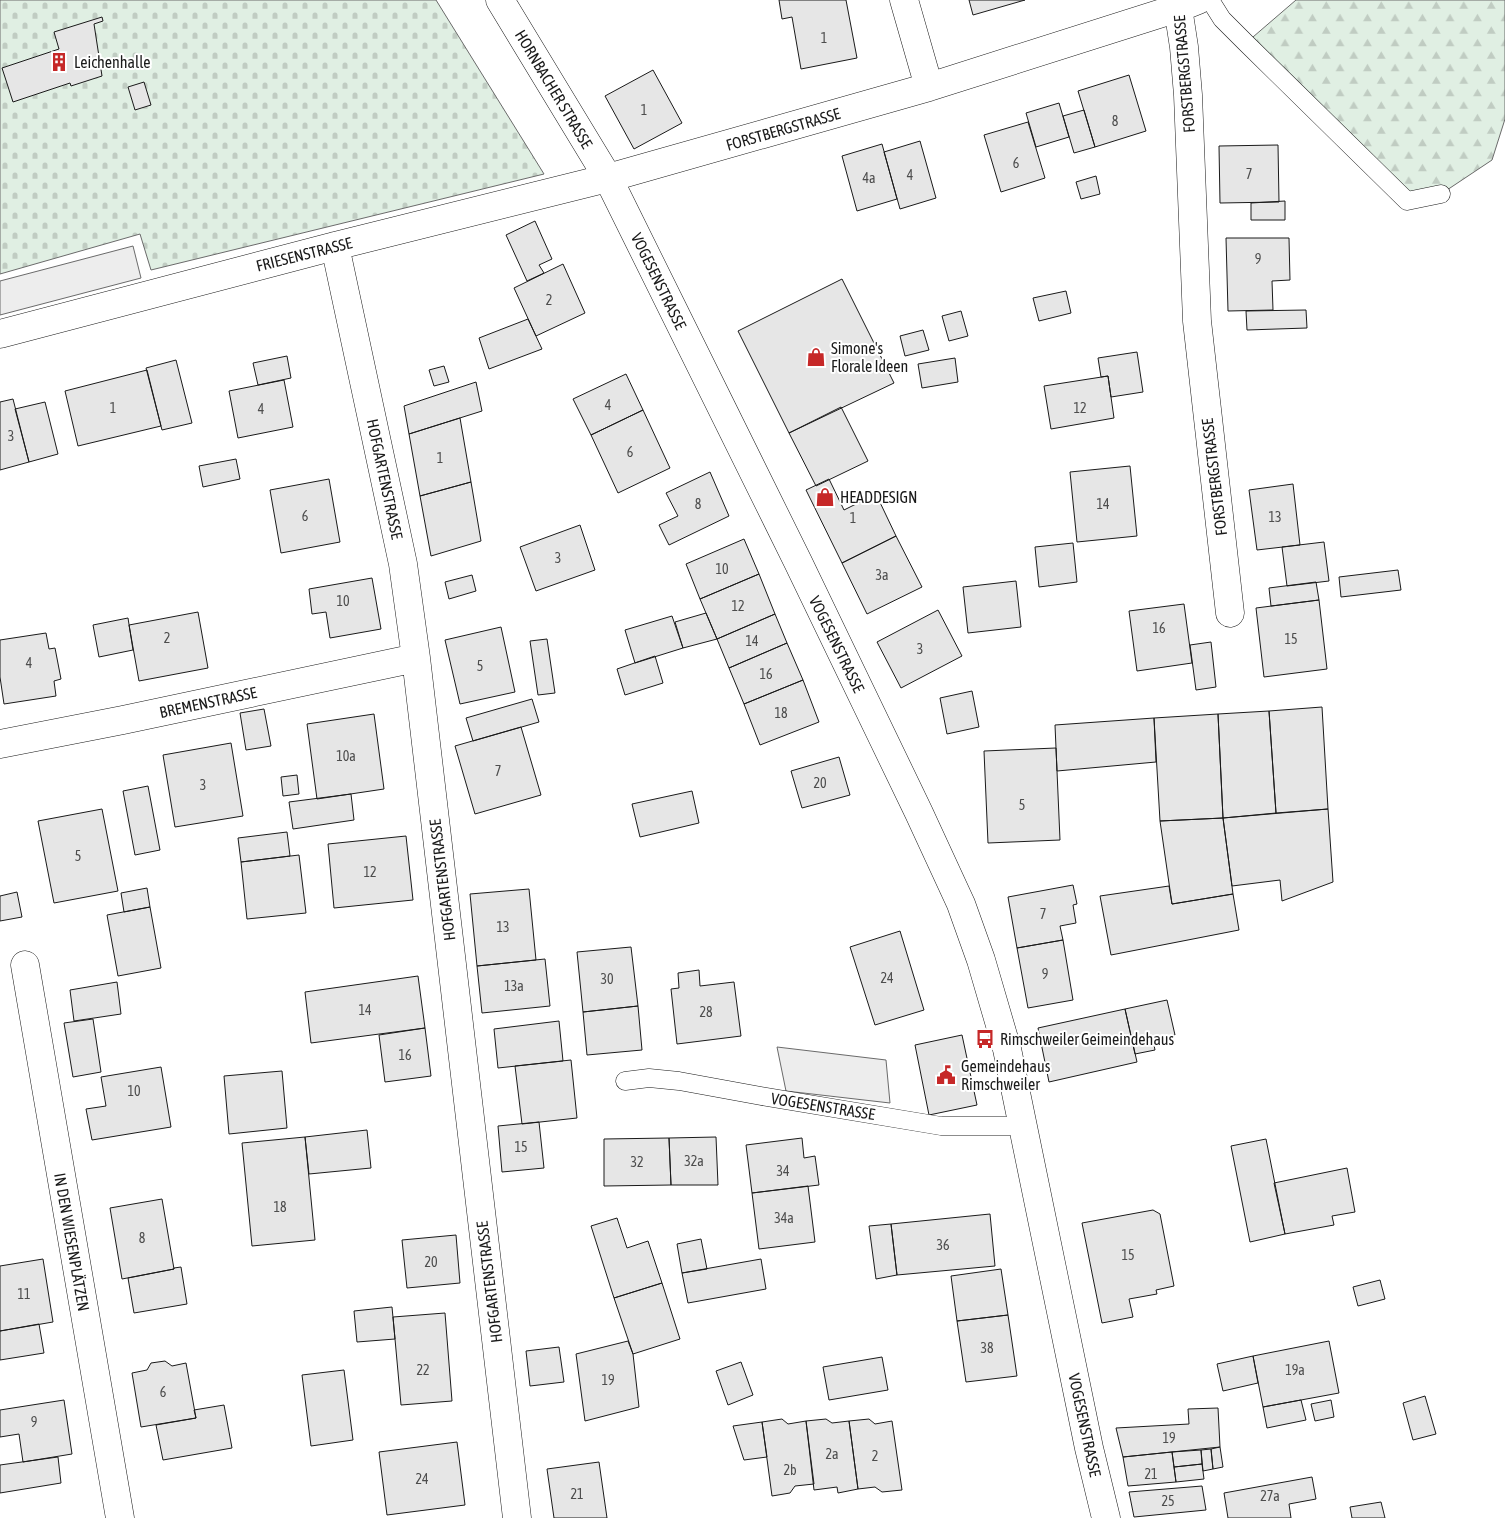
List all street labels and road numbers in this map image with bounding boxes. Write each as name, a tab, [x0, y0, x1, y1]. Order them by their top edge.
street label: FORSTBERGSTRASSE	[1170, 14, 1198, 134]
street label: HORNBACHER STRASSE	[512, 27, 597, 152]
street label: FORSTBERGSTRASSE	[724, 104, 842, 154]
street label: VOGESENSTRASSE	[628, 230, 690, 332]
street label: FRIESENSTRASSE	[254, 233, 354, 275]
street label: HOFGARTENSTRASSE	[363, 417, 407, 541]
street label: FORSTBERGSTRASSE	[1198, 417, 1230, 537]
street label: VOGESENSTRASSE	[806, 593, 868, 695]
street label: BREMENSTRASSE	[158, 683, 259, 721]
street label: HOFGARTENSTRASSE	[426, 818, 458, 942]
street label: VOGESENSTRASSE	[770, 1089, 877, 1123]
street label: IN DEN WIESENPLÄTZEN	[51, 1171, 93, 1313]
street label: HOFGARTENSTRASSE	[473, 1220, 505, 1344]
street label: VOGESENSTRASSE	[1065, 1372, 1105, 1478]

